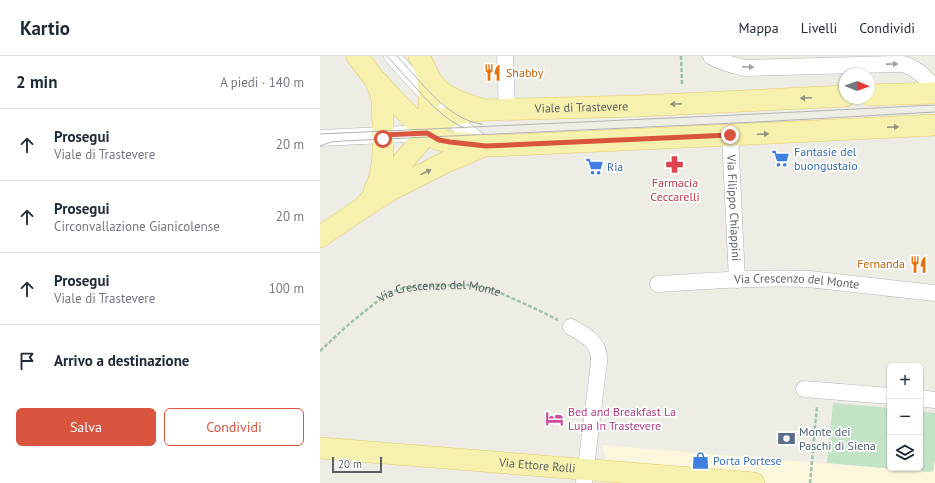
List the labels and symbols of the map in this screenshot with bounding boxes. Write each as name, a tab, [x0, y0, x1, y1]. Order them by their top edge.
one-way arrow	[886, 61, 899, 67]
restaurant icon: Shabby	[483, 63, 503, 83]
one-way arrow	[742, 64, 754, 71]
place label: Shabby	[506, 65, 544, 80]
north arrow	[839, 68, 875, 104]
one-way arrow	[800, 95, 812, 102]
street label: Viale di Trastevere	[534, 98, 629, 116]
one-way arrow	[670, 101, 682, 108]
one-way arrow	[887, 124, 900, 130]
route end	[721, 126, 739, 144]
route start	[374, 130, 392, 148]
one-way arrow	[757, 130, 769, 137]
place label: Fantasie del buongustaio	[794, 144, 858, 173]
supermarket icon: Fantasie del buongustaio	[771, 149, 791, 169]
street label: Via Filippo Chiappini	[724, 153, 744, 262]
pharmacy icon: Farmacia Ceccarelli	[665, 154, 685, 174]
supermarket icon: Ria	[584, 157, 604, 177]
place label: Ria	[607, 159, 623, 174]
one-way arrow	[420, 169, 431, 175]
place label: Farmacia Ceccarelli	[650, 175, 700, 204]
restaurant icon: Fernanda	[908, 254, 928, 274]
place label: Fernanda	[857, 256, 905, 271]
street label: Via Crescenzo del Monte	[733, 270, 860, 292]
street label: Via Crescenzo del Monte	[373, 277, 504, 306]
place label: Bed and Breakfast La Lupa In Trastevere	[568, 404, 676, 433]
hotel icon: Bed and Breakfast La Lupa In Trastevere	[545, 409, 565, 429]
place label: Monte dei Paschi di Siena	[799, 424, 876, 453]
bank icon: Monte dei Paschi di Siena	[776, 429, 796, 449]
shop icon: Porta Portese	[690, 451, 710, 471]
place label: Porta Portese	[713, 453, 782, 468]
street label: Via Ettore Rolli	[497, 454, 576, 476]
scale bar	[332, 455, 382, 474]

